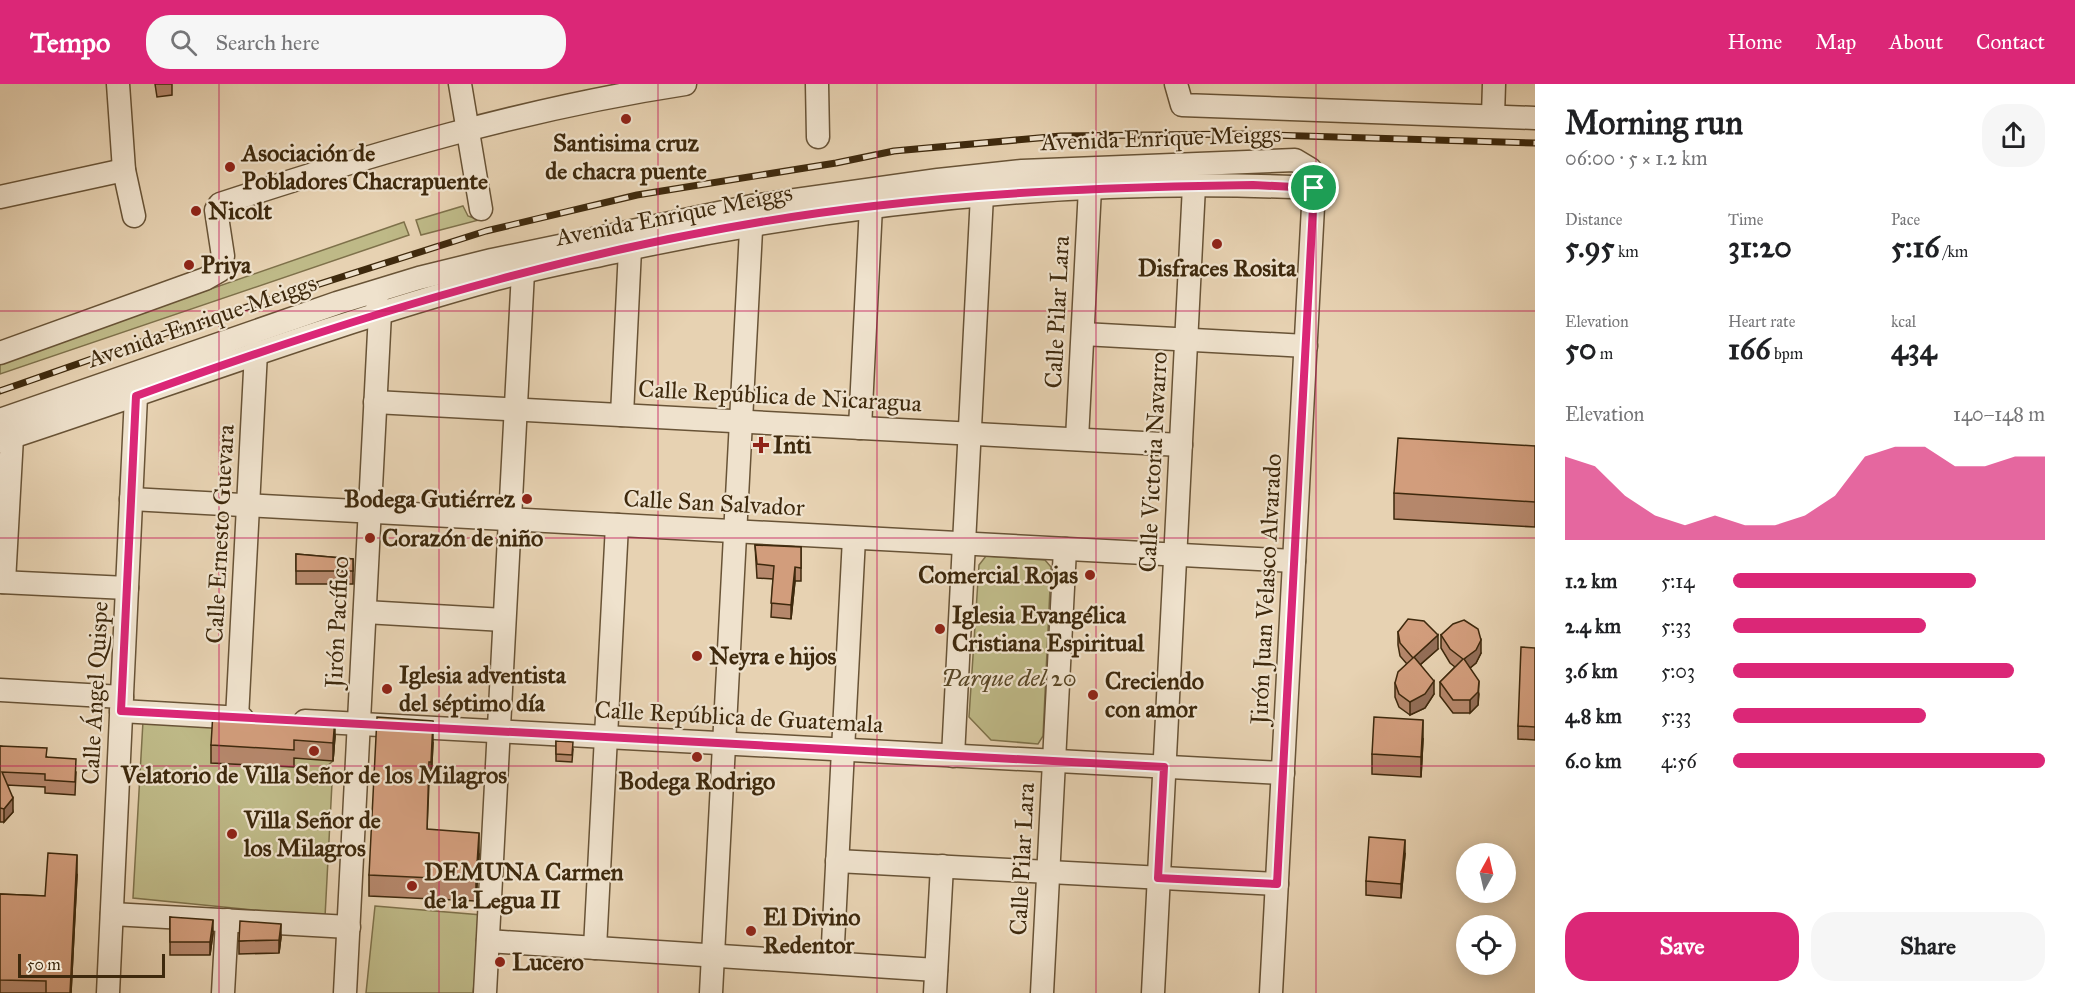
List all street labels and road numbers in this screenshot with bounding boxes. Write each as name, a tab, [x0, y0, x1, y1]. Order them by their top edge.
street label: Avenida Enrique Meiggs	[1039, 119, 1282, 157]
street label: Avenida Enrique Meiggs	[552, 177, 795, 253]
street label: Calle Pilar Lara	[1038, 234, 1076, 389]
street label: Avenida Enrique Meiggs	[82, 268, 321, 375]
street label: Calle Victoria Navarro	[1132, 351, 1174, 573]
street label: Calle República de Nicaragua	[637, 374, 923, 418]
street label: Calle Ernesto Guevara	[199, 423, 241, 644]
street label: Jirón Juan Velasco Alvarado	[1244, 453, 1288, 728]
street label: Calle San Salvador	[623, 483, 805, 523]
street label: Jirón Pacífico	[318, 555, 355, 692]
street label: Calle Ángel Quispe	[75, 601, 115, 785]
street label: Calle República de Guatemala	[594, 694, 885, 740]
street label: Calle Pilar Lara	[1003, 781, 1041, 936]

